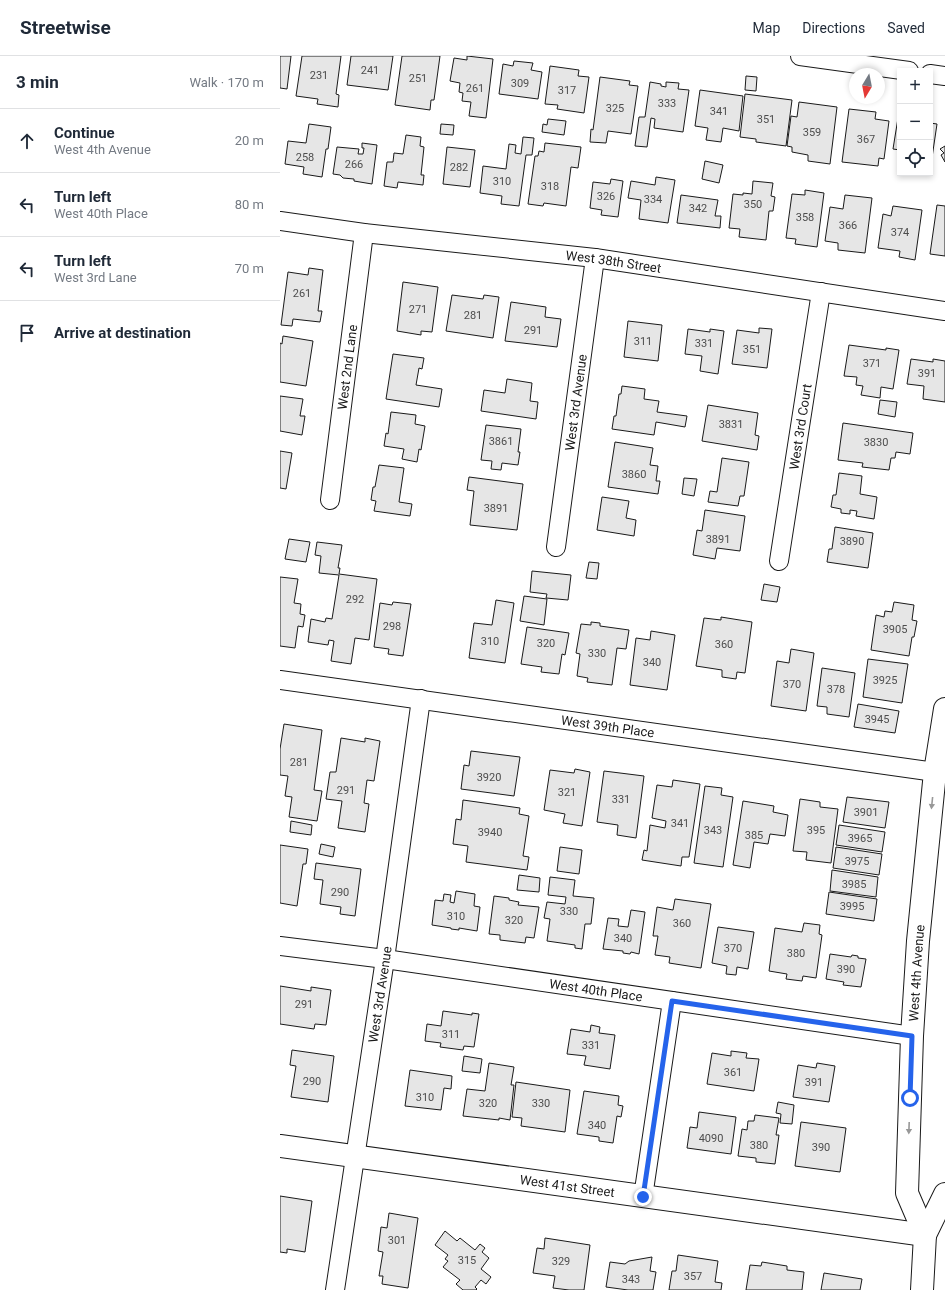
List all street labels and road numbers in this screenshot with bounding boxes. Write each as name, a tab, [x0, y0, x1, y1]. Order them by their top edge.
street label: West 38th Street	[565, 247, 662, 275]
street label: West 2nd Lane	[334, 324, 360, 411]
street label: West 3rd Avenue	[562, 353, 589, 451]
street label: West 3rd Court	[786, 383, 814, 471]
street label: West 39th Place	[560, 712, 655, 740]
street label: West 4th Avenue	[905, 924, 927, 1022]
street label: West 3rd Avenue	[365, 945, 394, 1044]
street label: West 40th Place	[548, 976, 644, 1004]
street label: West 41st Street	[519, 1172, 616, 1200]

